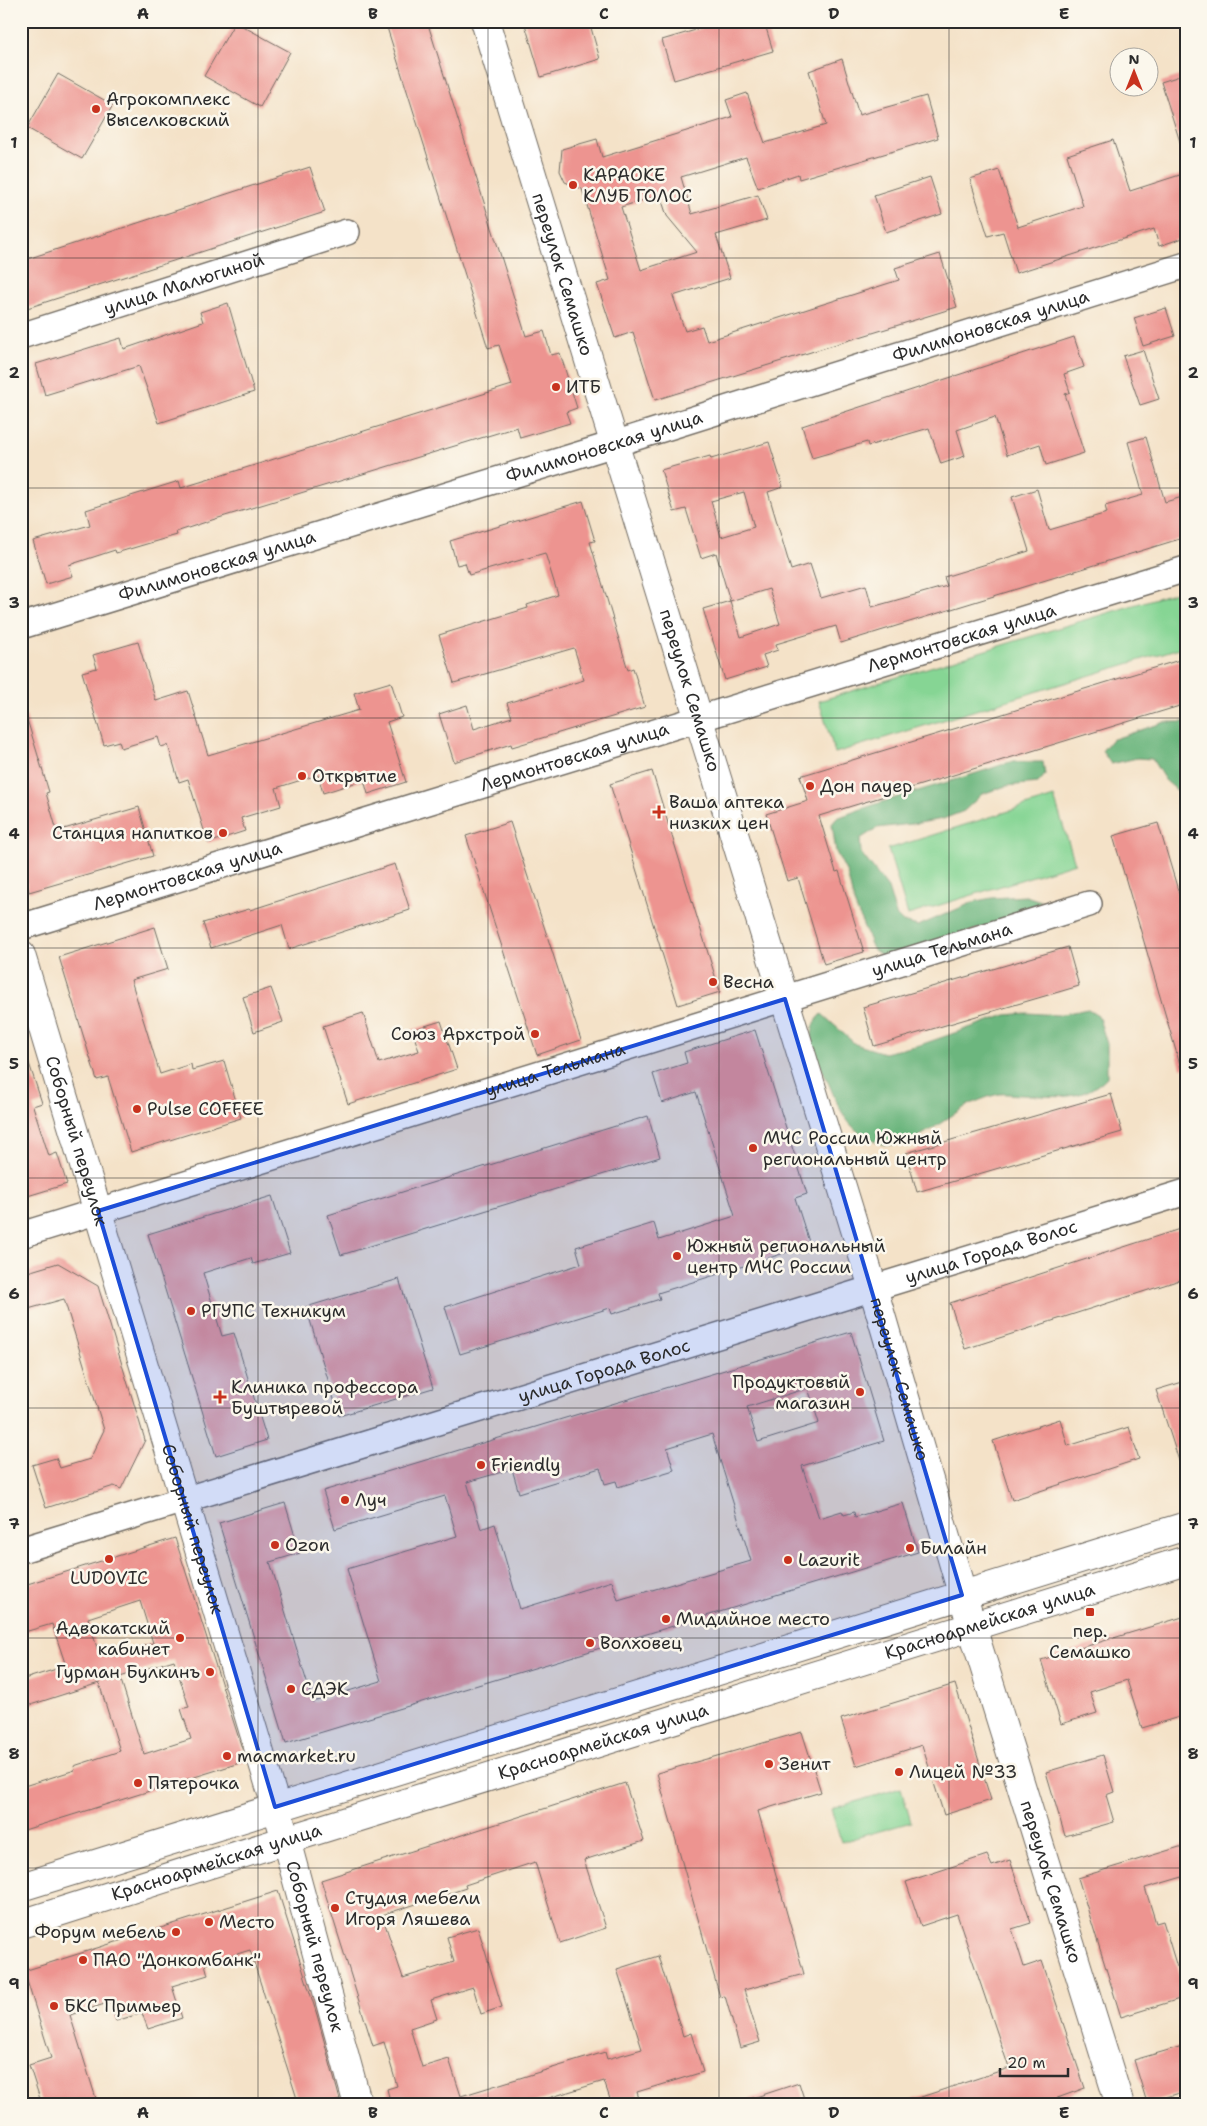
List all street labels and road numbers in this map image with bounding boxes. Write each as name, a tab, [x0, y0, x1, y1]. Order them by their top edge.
street label: переулок Семашко	[526, 190, 599, 359]
street label: улица Малюгиной	[101, 247, 267, 321]
street label: Филимоновская улица	[889, 284, 1092, 368]
street label: Филимоновская улица	[503, 405, 706, 489]
street label: Филимоновская улица	[116, 524, 318, 607]
street label: Лермонтовская улица	[864, 598, 1059, 678]
street label: переулок Семашко	[654, 606, 726, 775]
street label: Лермонтовская улица	[477, 717, 672, 797]
street label: Лермонтовская улица	[90, 836, 285, 916]
street label: улица Тельмана	[869, 917, 1015, 983]
street label: улица Тельмана	[482, 1037, 628, 1103]
street label: Соборный переулок	[40, 1053, 114, 1229]
street label: улица Города Волос	[902, 1214, 1080, 1290]
street label: переулок Семашко	[864, 1295, 935, 1464]
street label: улица Города Волос	[515, 1333, 693, 1409]
street label: Соборный переулок	[156, 1441, 230, 1617]
street label: Красноармейская улица	[882, 1577, 1098, 1665]
street label: Красноармейская улица	[495, 1697, 711, 1785]
street label: переулок Семашко	[1014, 1797, 1087, 1966]
street label: Красноармейская улица	[108, 1818, 324, 1907]
street label: Соборный переулок	[280, 1858, 350, 2035]

